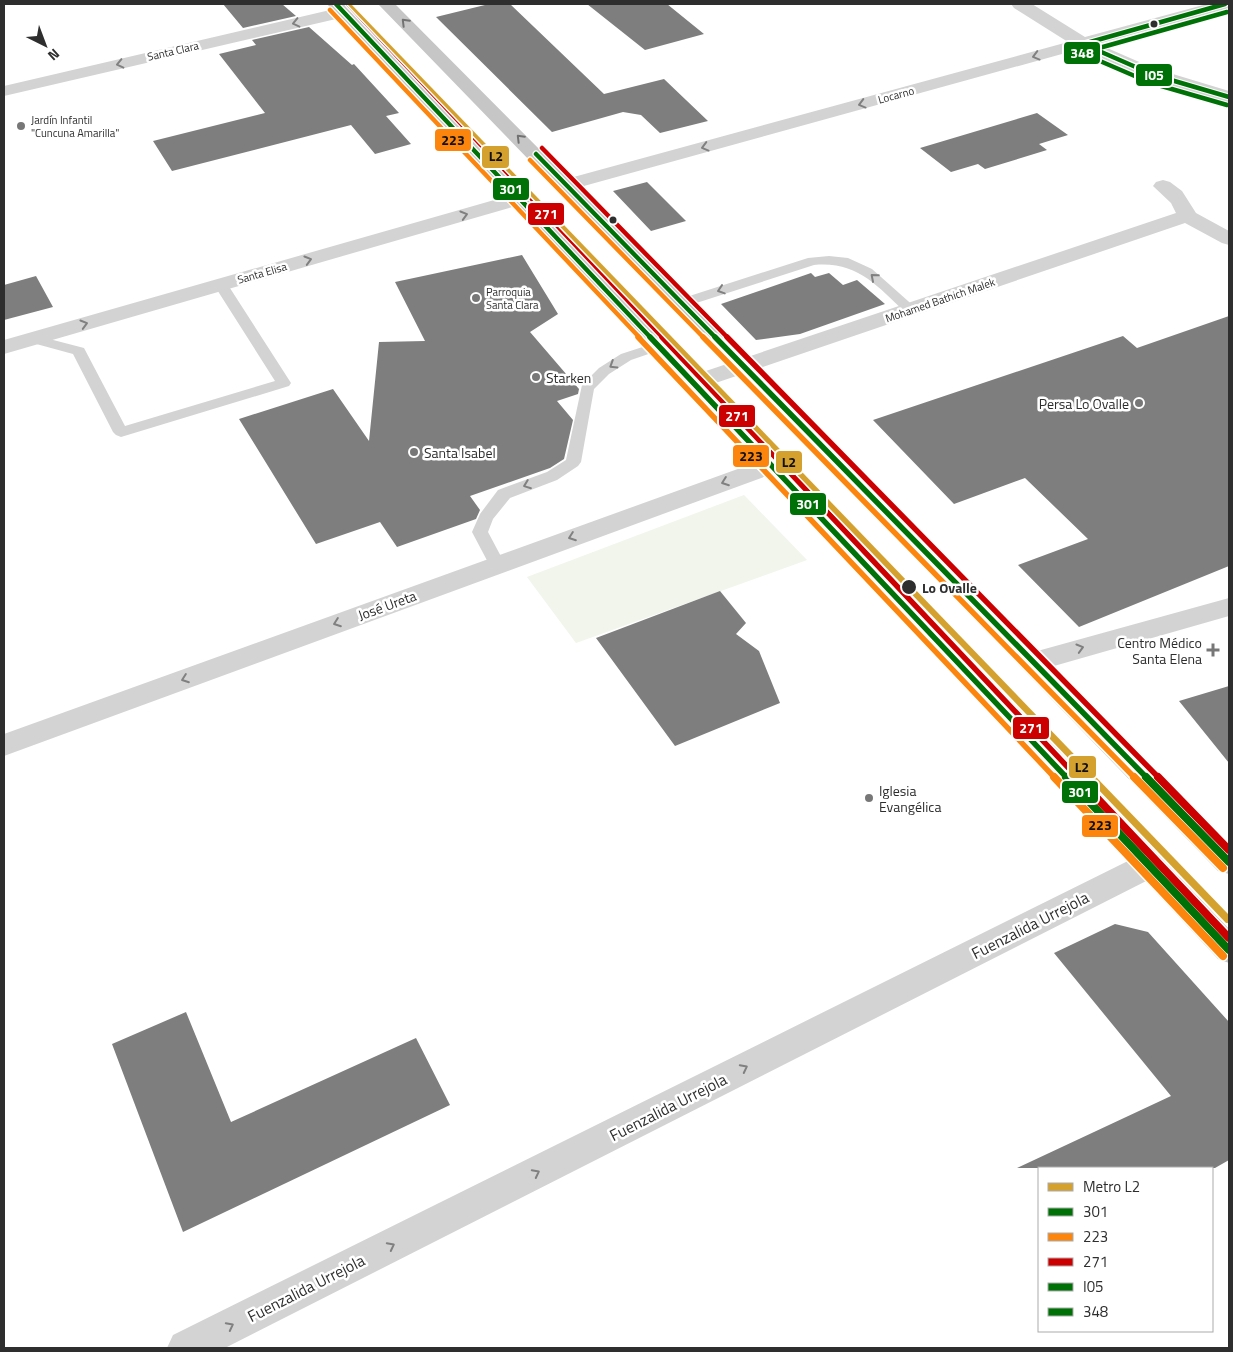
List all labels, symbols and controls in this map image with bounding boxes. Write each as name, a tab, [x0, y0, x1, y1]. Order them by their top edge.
one-way arrow	[291, 17, 300, 28]
one-way arrow	[402, 19, 411, 28]
unlabelled marker	[1149, 19, 1159, 29]
north arrow	[20, 20, 70, 70]
street label: Santa Clara	[146, 37, 201, 65]
line badge: 348	[1063, 41, 1101, 65]
text: 348	[1070, 42, 1094, 63]
text: N	[43, 44, 65, 66]
one-way arrow	[1032, 51, 1040, 61]
one-way arrow	[116, 58, 125, 69]
line badge: I05	[1135, 63, 1173, 87]
text: I05	[1144, 64, 1164, 85]
street label: Locarno	[876, 82, 916, 107]
one-way arrow	[858, 98, 866, 109]
place label: Jardín Infantil "Cuncuna Amarilla"	[31, 112, 119, 141]
marker: Jardín Infantil "Cuncuna Amarilla"	[15, 120, 27, 132]
line badge: 223	[434, 128, 472, 152]
text: 223	[441, 129, 465, 150]
one-way arrow	[517, 134, 526, 143]
one-way arrow	[702, 141, 710, 151]
line badge: L2	[481, 145, 510, 169]
text: L2	[489, 145, 503, 166]
line badge: 301	[492, 177, 530, 201]
text: 301	[499, 178, 523, 199]
line badge: 271	[527, 202, 565, 226]
text: 271	[534, 203, 558, 224]
one-way arrow	[459, 210, 467, 220]
unlabelled marker	[608, 215, 618, 225]
one-way arrow	[303, 255, 312, 266]
street label: Santa Elisa	[235, 258, 289, 288]
street label: Mohamed Bathich Malek	[883, 273, 998, 326]
one-way arrow	[870, 274, 879, 283]
place label: Parroquia Santa Clara	[486, 284, 539, 313]
one-way arrow	[717, 285, 725, 295]
marker: Parroquia Santa Clara	[470, 292, 482, 304]
one-way arrow	[80, 320, 88, 330]
one-way arrow	[610, 358, 619, 368]
place label: Starken	[546, 367, 591, 388]
marker: Starken	[530, 371, 542, 383]
place label: Persa Lo Ovalle	[1039, 393, 1129, 414]
marker: Persa Lo Ovalle	[1133, 397, 1145, 409]
line badge: 271	[718, 404, 756, 428]
text: 271	[725, 405, 749, 426]
place label: Santa Isabel	[424, 442, 496, 463]
line badge: 223	[732, 444, 770, 468]
text: 223	[739, 445, 763, 466]
marker: Santa Isabel	[408, 446, 420, 458]
line badge: L2	[775, 450, 803, 474]
text: L2	[782, 451, 796, 472]
one-way arrow	[721, 476, 730, 486]
one-way arrow	[523, 479, 532, 490]
line badge: 301	[789, 492, 827, 516]
text: 301	[796, 493, 820, 514]
one-way arrow	[568, 531, 577, 541]
place label: Lo Ovalle	[922, 577, 977, 598]
marker: Lo Ovalle	[900, 578, 918, 596]
street label: José Ureta	[355, 585, 419, 625]
one-way arrow	[333, 617, 342, 627]
place label: Centro Médico Santa Elena	[1117, 632, 1202, 669]
marker: Centro Médico Santa Elena	[1206, 643, 1220, 657]
one-way arrow	[1075, 644, 1083, 654]
one-way arrow	[181, 673, 189, 683]
line badge: 271	[1012, 716, 1050, 740]
text: 271	[1019, 717, 1043, 738]
line badge: L2	[1068, 755, 1097, 779]
text: L2	[1075, 756, 1089, 777]
place label: Iglesia Evangélica	[879, 780, 941, 817]
line badge: 301	[1061, 780, 1099, 804]
text: 301	[1068, 781, 1092, 802]
marker: Iglesia Evangélica	[863, 792, 875, 804]
line badge: 223	[1081, 814, 1119, 838]
text: 223	[1088, 814, 1112, 835]
street label: Fuenzalida Urrejola	[967, 885, 1093, 965]
one-way arrow	[739, 1064, 748, 1075]
street label: Fuenzalida Urrejola	[605, 1067, 731, 1147]
legend	[1038, 1167, 1213, 1332]
one-way arrow	[531, 1169, 540, 1179]
text: Metro L2	[1083, 1175, 1140, 1198]
text: 301	[1083, 1200, 1108, 1223]
text: 223	[1083, 1225, 1108, 1248]
one-way arrow	[386, 1242, 395, 1252]
street label: Fuenzalida Urrejola	[243, 1248, 369, 1328]
text: 271	[1083, 1250, 1108, 1273]
text: I05	[1083, 1275, 1104, 1298]
text: 348	[1083, 1300, 1108, 1323]
one-way arrow	[225, 1322, 234, 1332]

